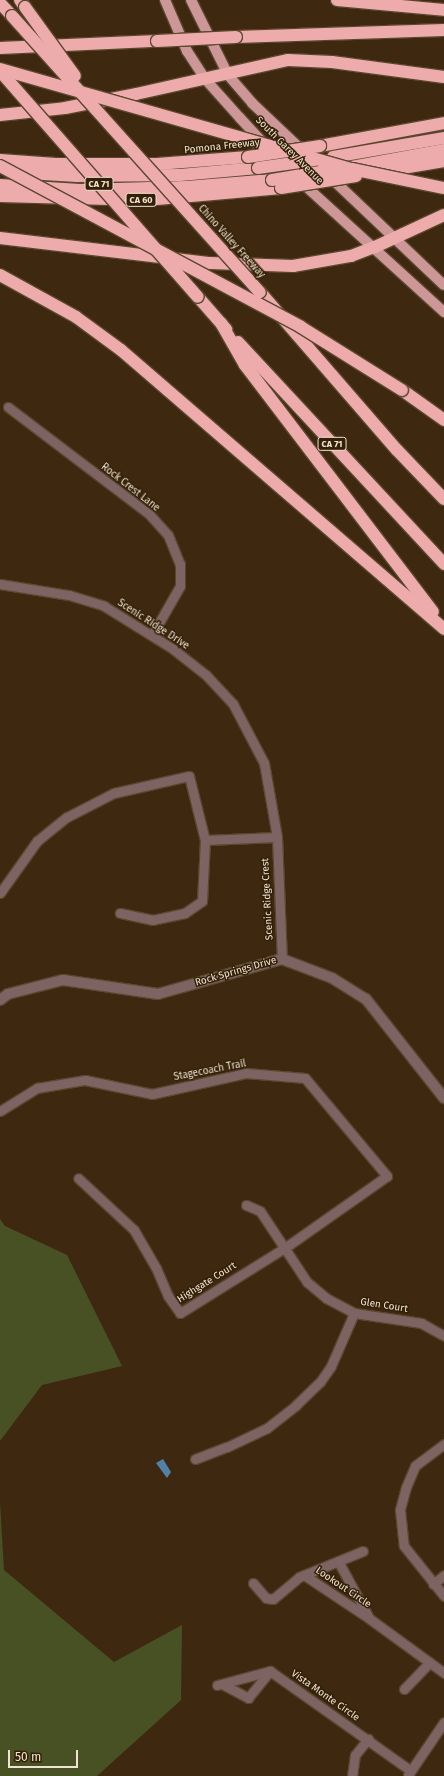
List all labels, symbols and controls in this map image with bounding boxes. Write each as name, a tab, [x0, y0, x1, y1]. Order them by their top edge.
street label: South Garey Avenue	[253, 115, 325, 187]
street label: Pomona Freeway	[184, 137, 260, 157]
road number: CA 71	[84, 177, 114, 191]
road number: CA 60	[125, 193, 157, 207]
street label: Chino Valley Freeway	[195, 203, 267, 281]
road number: CA 71	[317, 437, 347, 451]
street label: Rock Crest Lane	[98, 461, 162, 515]
street label: Scenic Ridge Drive	[115, 597, 191, 653]
street label: Scenic Ridge Crest	[260, 858, 276, 940]
street label: Rock Springs Drive	[194, 955, 278, 989]
street label: Stagecoach Trail	[173, 1058, 247, 1084]
street label: Highgate Court	[175, 1260, 239, 1306]
street label: Glen Court	[360, 1296, 408, 1316]
street label: Lookout Circle	[313, 1565, 373, 1611]
street label: Vista Monte Circle	[288, 1668, 362, 1724]
scale bar	[10, 1742, 80, 1768]
text: 50 m	[15, 1750, 41, 1764]

